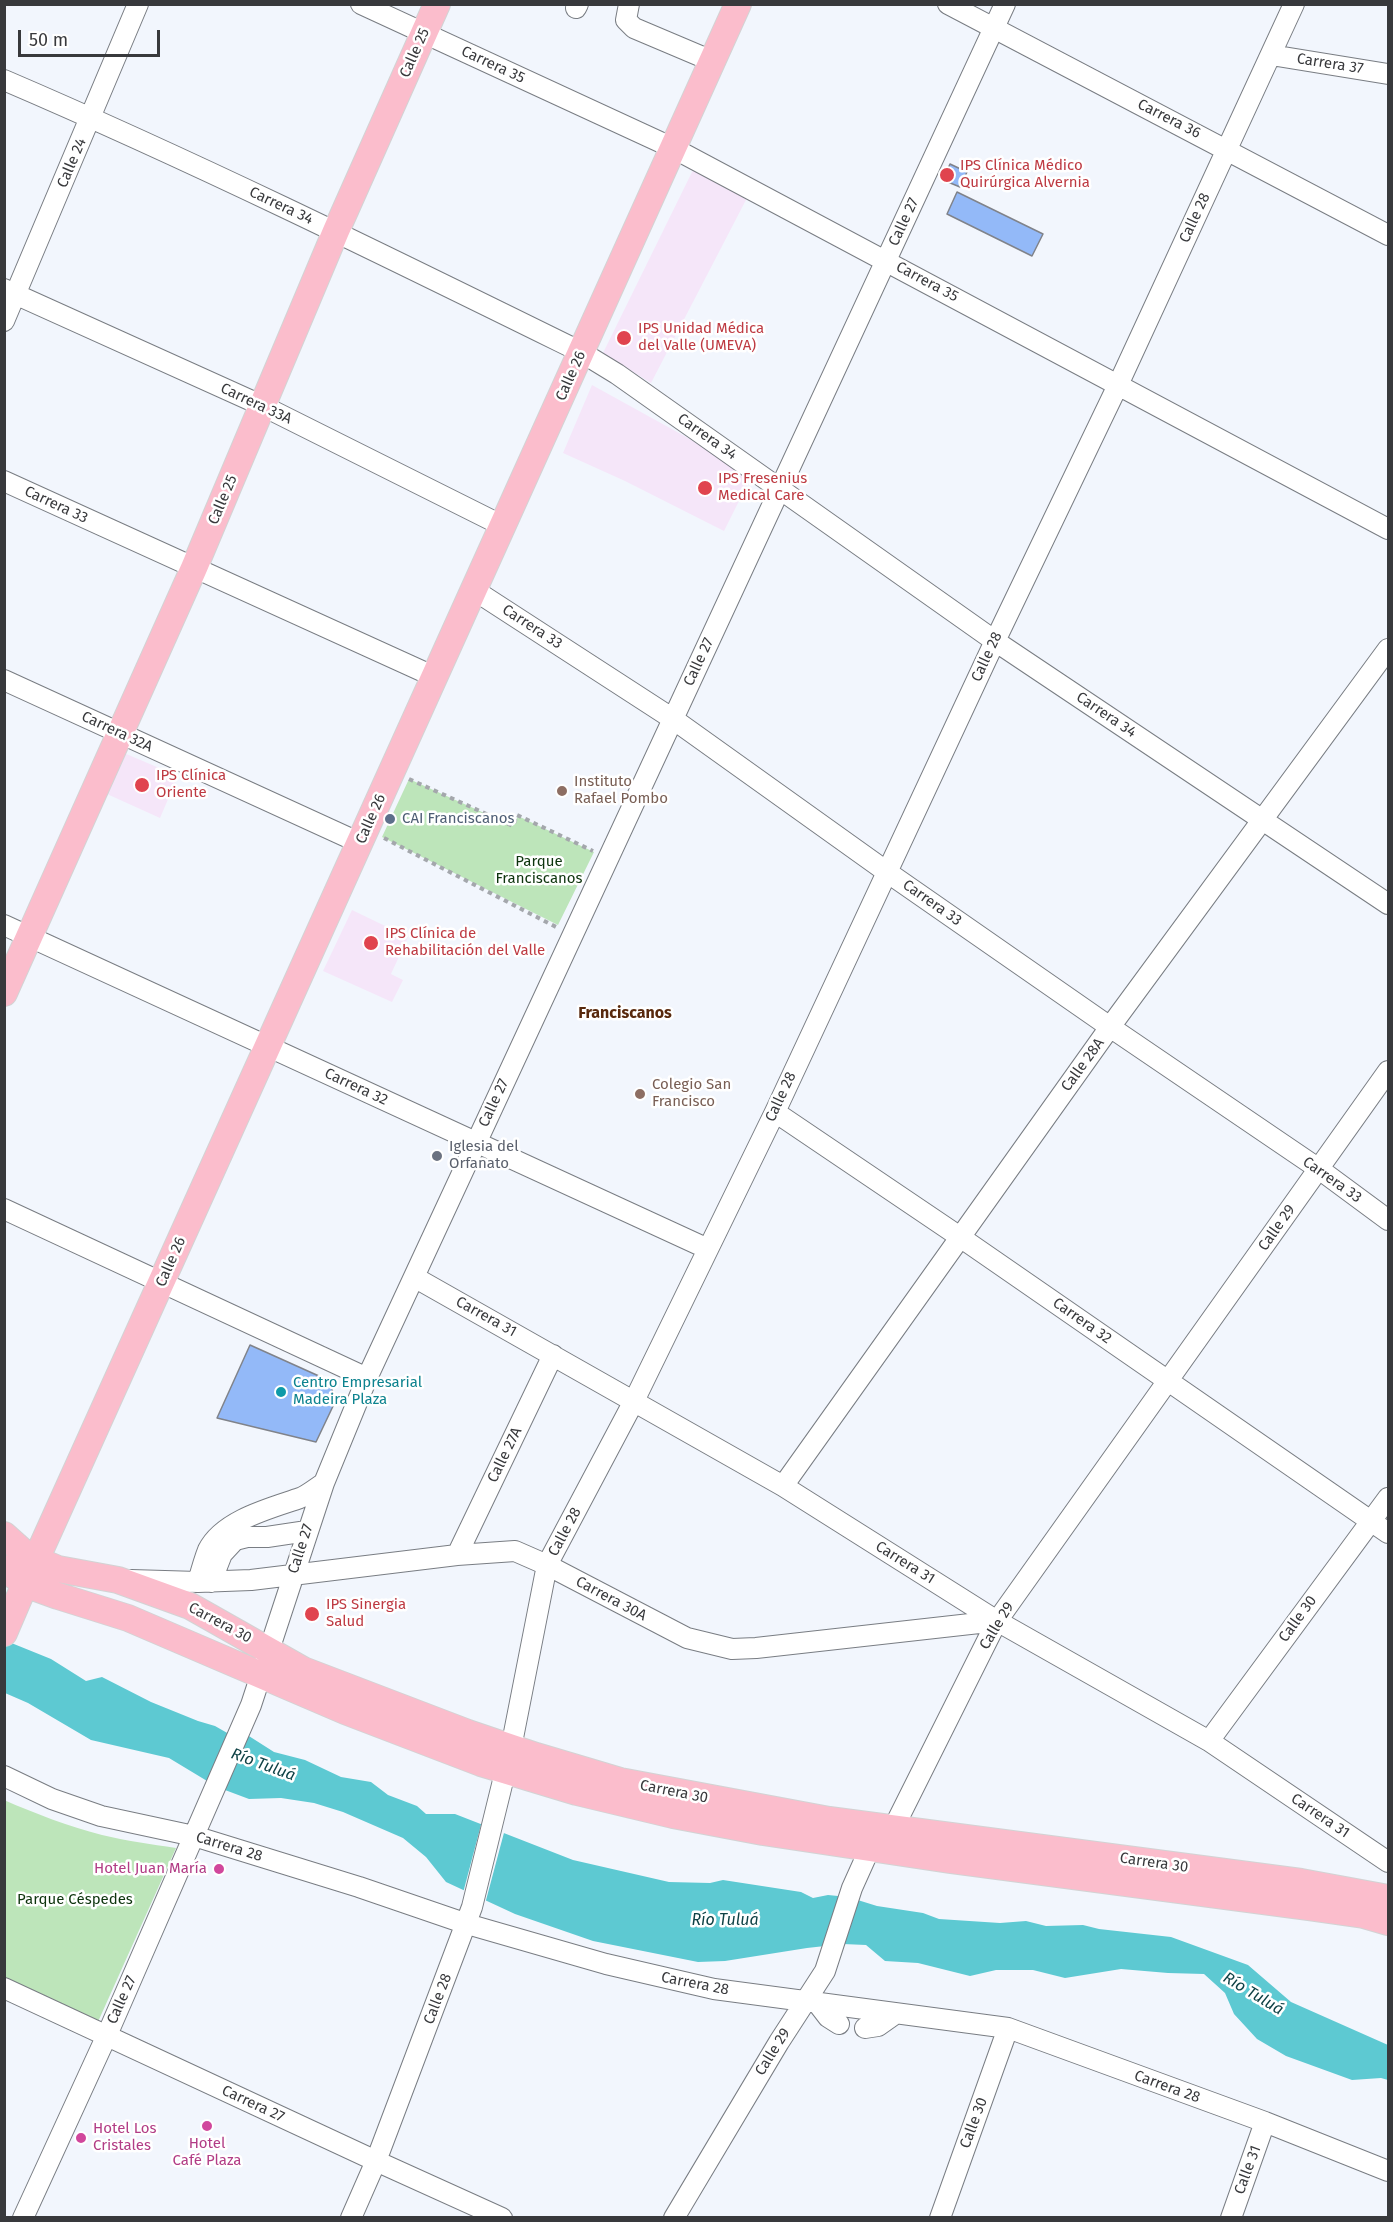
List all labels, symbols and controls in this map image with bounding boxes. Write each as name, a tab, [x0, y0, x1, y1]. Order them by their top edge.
scale bar	[21, 18, 164, 56]
street label: Calle 25	[396, 26, 434, 80]
text: 50 m	[29, 29, 68, 51]
street label: Carrera 35	[458, 42, 528, 88]
street label: Carrera 37	[1295, 50, 1365, 78]
street label: Carrera 36	[1134, 95, 1204, 143]
street label: Calle 24	[54, 135, 90, 191]
place label: IPS Clínica Médico Quirúrgica Alvernia	[960, 157, 1090, 192]
marker: IPS Clínica Médico Quirúrgica Alvernia	[938, 166, 956, 184]
street label: Carrera 34	[246, 183, 316, 229]
street label: Calle 28	[1176, 190, 1214, 246]
street label: Calle 27	[885, 195, 923, 249]
street label: Carrera 35	[893, 258, 961, 306]
place label: IPS Unidad Médica del Valle (UMEVA)	[638, 320, 764, 355]
marker: IPS Unidad Médica del Valle (UMEVA)	[615, 329, 633, 347]
street label: Calle 26	[552, 348, 590, 404]
street label: Carrera 33A	[217, 380, 295, 428]
street label: Carrera 34	[674, 410, 740, 464]
place label: IPS Fresenius Medical Care	[718, 470, 807, 505]
street label: Calle 25	[205, 473, 241, 527]
marker: IPS Fresenius Medical Care	[696, 479, 714, 497]
street label: Carrera 33	[21, 482, 91, 528]
street label: Carrera 33	[499, 601, 565, 653]
street label: Calle 28	[968, 629, 1006, 685]
street label: Calle 27	[680, 635, 718, 689]
street label: Carrera 34	[1073, 688, 1139, 742]
street label: Carrera 32A	[79, 708, 155, 756]
place label: IPS Clínica Oriente	[156, 767, 226, 802]
place label: Instituto Rafael Pombo	[574, 773, 668, 808]
marker: IPS Clínica Oriente	[133, 776, 151, 794]
marker: Instituto Rafael Pombo	[555, 784, 569, 798]
street label: Calle 26	[352, 791, 390, 847]
place label: CAI Franciscanos	[402, 810, 515, 828]
marker: CAI Franciscanos	[383, 812, 397, 826]
park label: Parque Franciscanos	[495, 853, 583, 888]
street label: Carrera 33	[899, 876, 965, 930]
place label: IPS Clínica de Rehabilitación del Valle	[385, 925, 545, 960]
marker: IPS Clínica de Rehabilitación del Valle	[362, 934, 380, 952]
district label: Franciscanos	[578, 1004, 672, 1024]
street label: Calle 28A	[1058, 1035, 1108, 1095]
street label: Carrera 32	[321, 1065, 391, 1109]
street label: Calle 28	[762, 1069, 800, 1125]
street label: Calle 27	[475, 1076, 513, 1130]
place label: Colegio San Francisco	[652, 1076, 731, 1111]
marker: Colegio San Francisco	[633, 1087, 647, 1101]
place label: Iglesia del Orfanato	[449, 1138, 519, 1173]
marker: Iglesia del Orfanato	[430, 1149, 444, 1163]
street label: Carrera 33	[1299, 1153, 1365, 1207]
street label: Calle 29	[1255, 1201, 1299, 1255]
street label: Calle 26	[152, 1234, 190, 1290]
street label: Carrera 31	[452, 1293, 520, 1341]
street label: Carrera 32	[1049, 1294, 1115, 1348]
place label: Centro Empresarial Madeira Plaza	[293, 1374, 422, 1409]
marker: Centro Empresarial Madeira Plaza	[274, 1385, 288, 1399]
street label: Calle 27A	[484, 1424, 526, 1486]
street label: Calle 28	[545, 1504, 585, 1560]
street label: Calle 27	[285, 1522, 317, 1576]
street label: Carrera 31	[872, 1538, 938, 1588]
street label: Carrera 30A	[573, 1573, 649, 1625]
street label: Calle 30	[1275, 1592, 1321, 1646]
place label: IPS Sinergia Salud	[326, 1596, 406, 1631]
street label: Carrera 30	[185, 1599, 255, 1647]
street label: Calle 29	[976, 1599, 1018, 1653]
marker: IPS Sinergia Salud	[303, 1605, 321, 1623]
water label: Río Tuluá	[228, 1745, 298, 1785]
street label: Carrera 30	[638, 1777, 710, 1807]
street label: Carrera 31	[1287, 1790, 1353, 1842]
street label: Carrera 28	[193, 1828, 265, 1866]
street label: Carrera 30	[1119, 1849, 1189, 1877]
place label: Hotel Juan María	[94, 1860, 207, 1878]
marker: Hotel Juan María	[212, 1862, 226, 1876]
park label: Parque Céspedes	[17, 1891, 133, 1909]
water label: Río Tuluá	[691, 1911, 759, 1931]
water label: Río Tuluá	[1219, 1968, 1287, 2020]
street label: Carrera 28	[660, 1969, 730, 1999]
street label: Calle 28	[420, 1971, 456, 2027]
street label: Calle 27	[103, 1973, 141, 2027]
street label: Calle 29	[752, 2025, 794, 2079]
street label: Carrera 28	[1132, 2067, 1202, 2107]
street label: Carrera 27	[219, 2082, 287, 2126]
street label: Calle 30	[956, 2095, 992, 2151]
marker: Hotel Café Plaza	[200, 2119, 214, 2133]
place label: Hotel Los Cristales	[93, 2120, 157, 2155]
marker: Hotel Los Cristales	[74, 2131, 88, 2145]
place label: Hotel Café Plaza	[173, 2135, 241, 2170]
street label: Calle 31	[1231, 2143, 1265, 2197]

